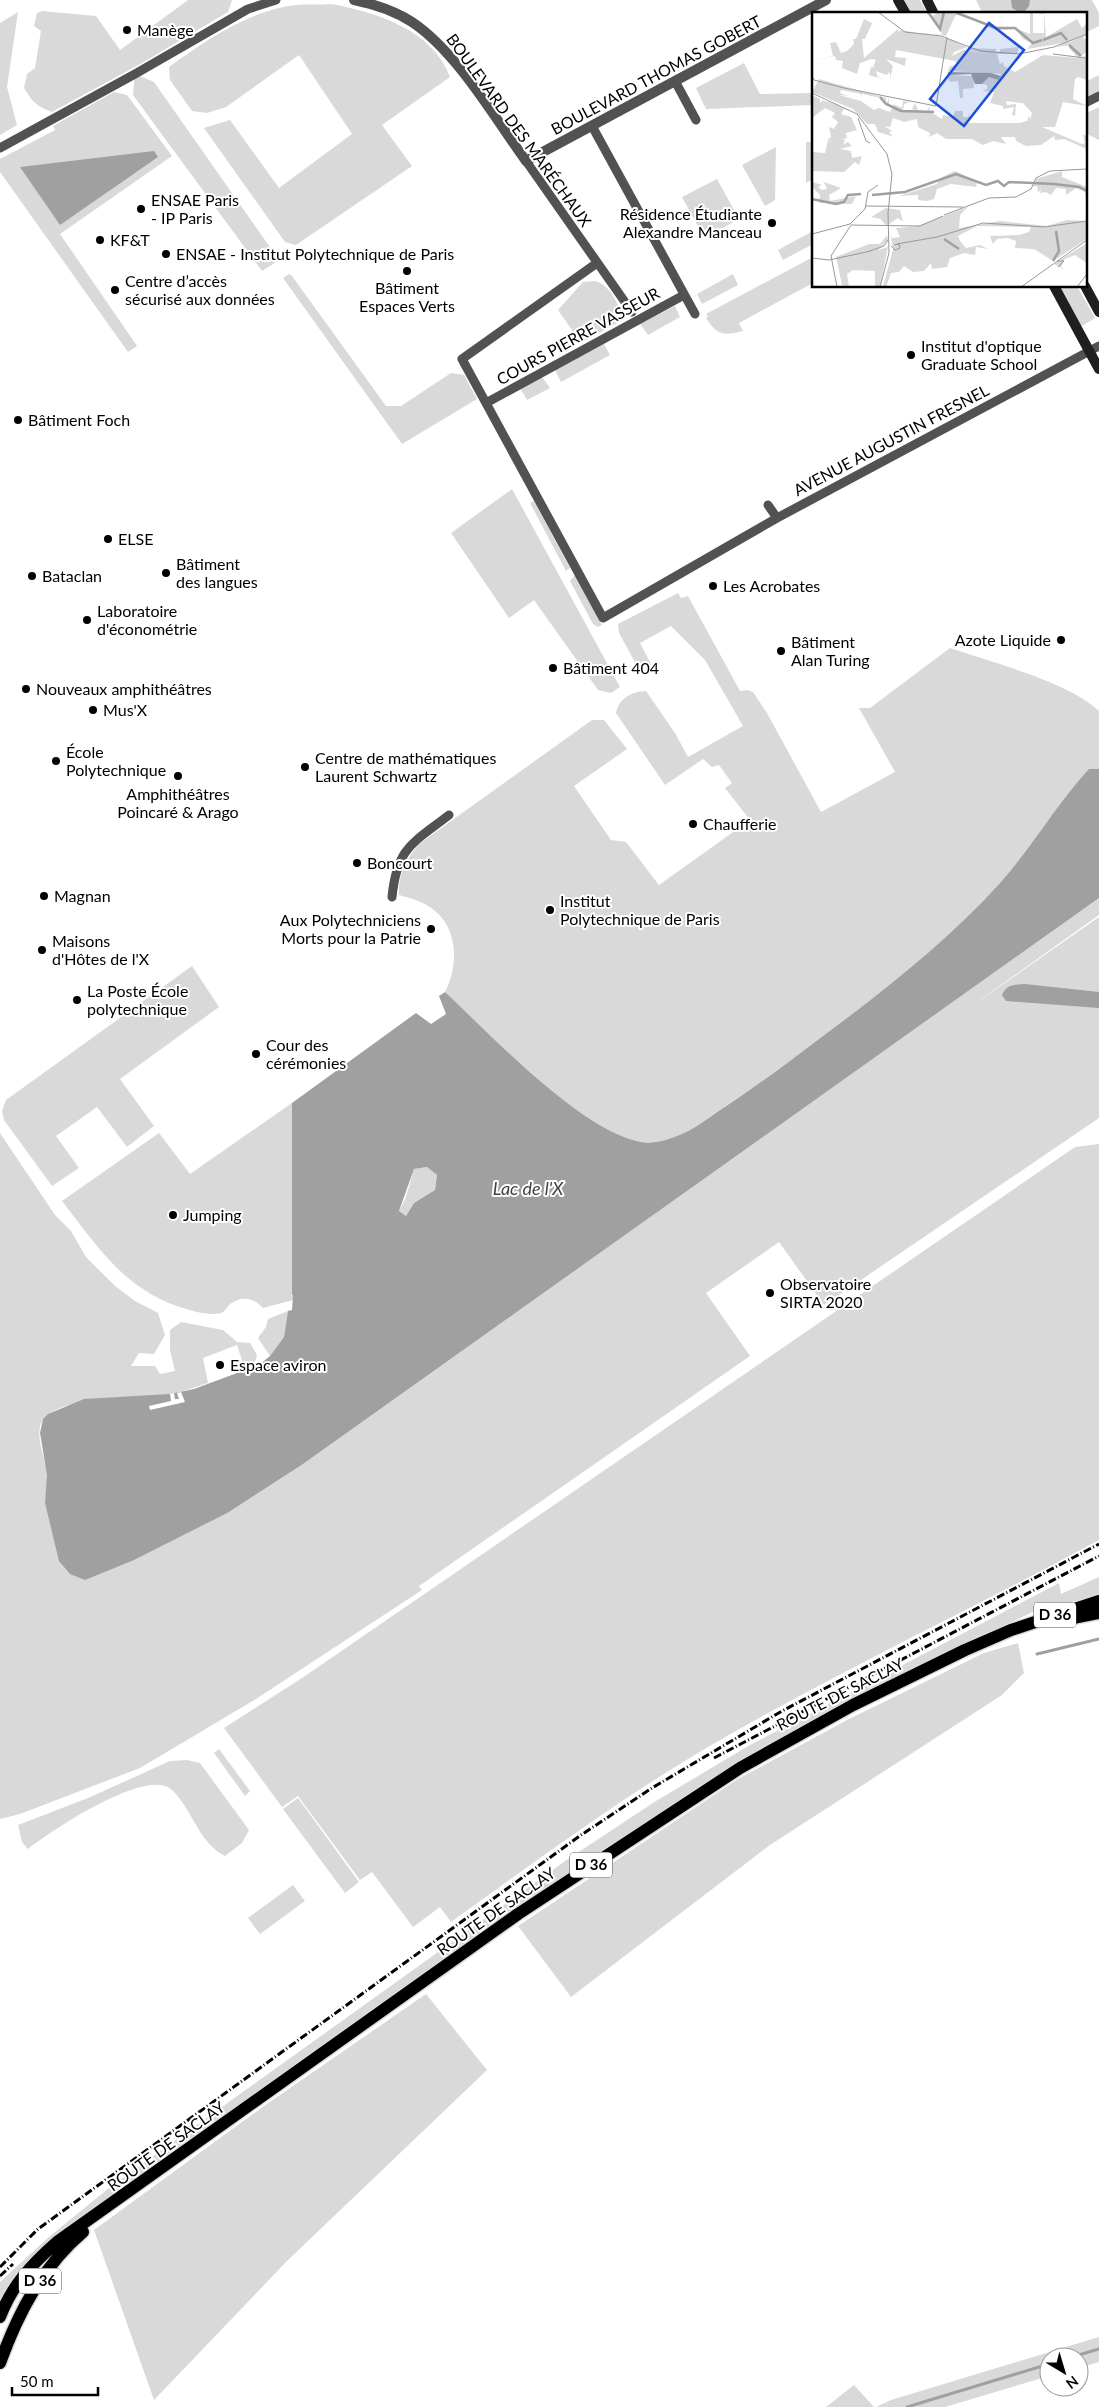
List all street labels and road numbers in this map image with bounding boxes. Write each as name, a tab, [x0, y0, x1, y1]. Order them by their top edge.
street label: BOULEVARD THOMAS GOBERT	[548, 11, 764, 138]
street label: BOULEVARD DES MARÉCHAUX	[443, 29, 596, 230]
street label: COURS PIERRE VASSEUR	[493, 283, 662, 388]
street label: AVENUE AUGUSTIN FRESNEL	[790, 380, 992, 499]
road number: D 36	[1034, 1602, 1076, 1628]
street label: ROUTE DE SACLAY	[773, 1653, 907, 1734]
road number: D 36	[570, 1852, 612, 1878]
street label: ROUTE DE SACLAY	[433, 1863, 559, 1959]
street label: ROUTE DE SACLAY	[103, 2097, 228, 2195]
road number: D 36	[19, 2268, 61, 2294]

